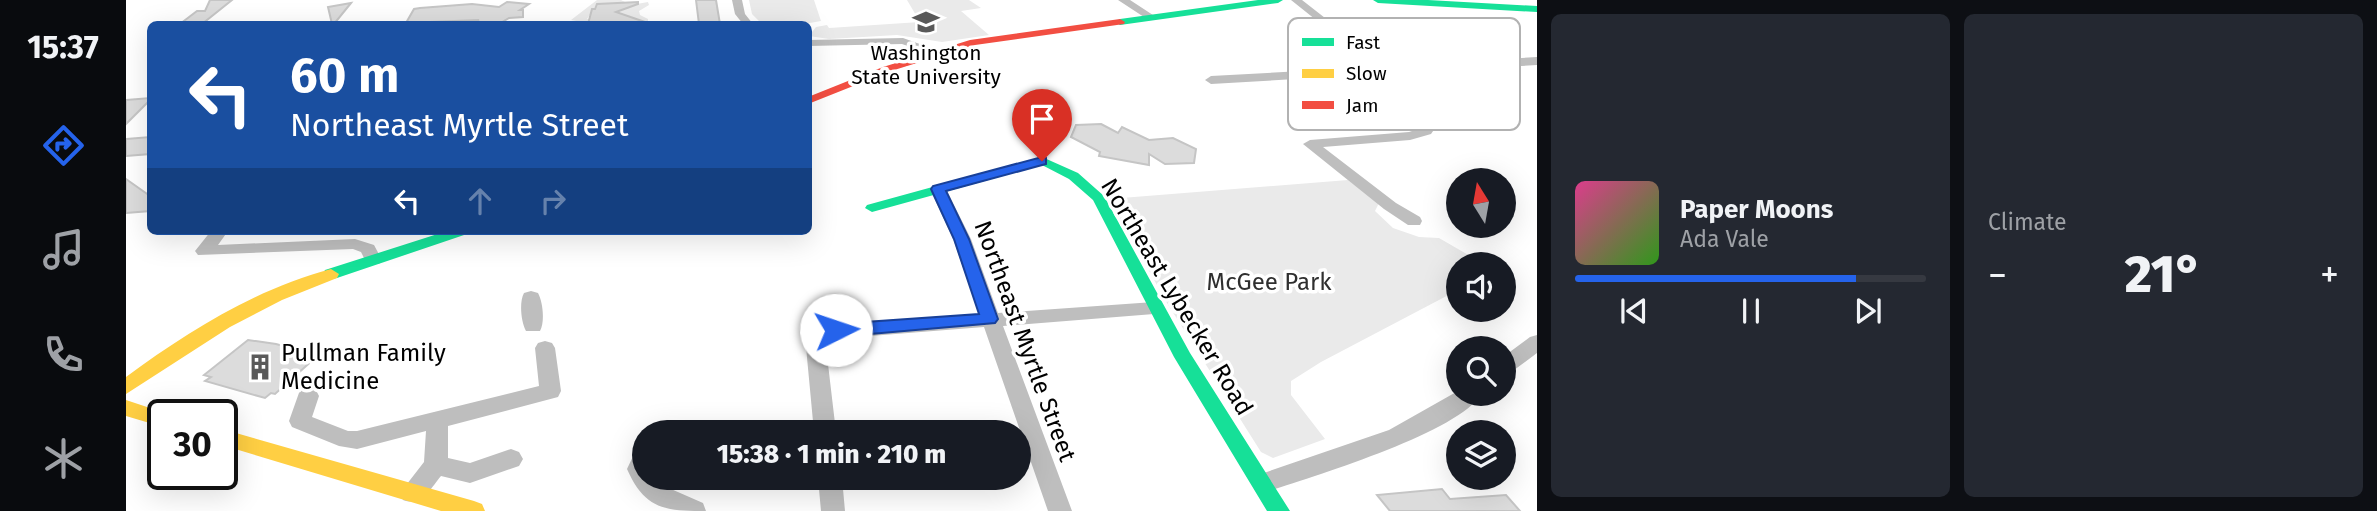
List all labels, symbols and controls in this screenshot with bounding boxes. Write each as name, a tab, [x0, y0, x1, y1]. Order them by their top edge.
school or university icon: Washington State University	[911, 7, 941, 37]
legend	[1288, 18, 1520, 130]
text: 15:37	[27, 28, 99, 66]
text: Fast	[1346, 31, 1380, 54]
place label: Washington State University	[851, 40, 1002, 90]
text: 60 m	[290, 46, 399, 105]
icon: left	[175, 49, 266, 140]
text: Slow	[1346, 62, 1387, 85]
pin	[1012, 89, 1072, 161]
text: Jam	[1346, 94, 1378, 117]
icon: arrive	[1023, 100, 1061, 138]
text: Northeast Myrtle Street	[290, 106, 629, 144]
icon: directions	[39, 121, 88, 170]
north arrow	[1446, 168, 1516, 238]
map controls	[1446, 168, 1516, 490]
street label: Northeast Lybecker Road	[1095, 174, 1259, 420]
icon: left	[388, 182, 426, 220]
icon: ahead	[461, 182, 499, 220]
icon: right	[534, 182, 572, 220]
text: Paper Moons	[1680, 194, 1833, 225]
text: Climate	[1988, 208, 2067, 236]
street label: Northeast Myrtle Street	[968, 217, 1082, 465]
icon: music	[39, 225, 88, 274]
text: Ada Vale	[1680, 225, 1769, 253]
text: 21°	[2125, 243, 2202, 306]
button: sound	[1446, 252, 1516, 322]
text: −	[1988, 252, 2007, 298]
text: +	[2320, 252, 2339, 298]
park label: McGee Park	[1206, 268, 1332, 296]
icon: previous	[1615, 292, 1653, 330]
icon: pause	[1732, 292, 1770, 330]
icon: next	[1849, 292, 1887, 330]
position arrow	[799, 293, 873, 367]
icon: phone	[39, 330, 88, 379]
button: search	[1446, 336, 1516, 406]
place label: Pullman Family Medicine	[281, 339, 446, 395]
building icon: Pullman Family Medicine	[245, 352, 275, 382]
speed limit sign: 30	[147, 399, 238, 490]
button: layers	[1446, 420, 1516, 490]
icon: climate	[39, 434, 88, 483]
text: 15:38 · 1 min · 210 m	[717, 439, 946, 470]

